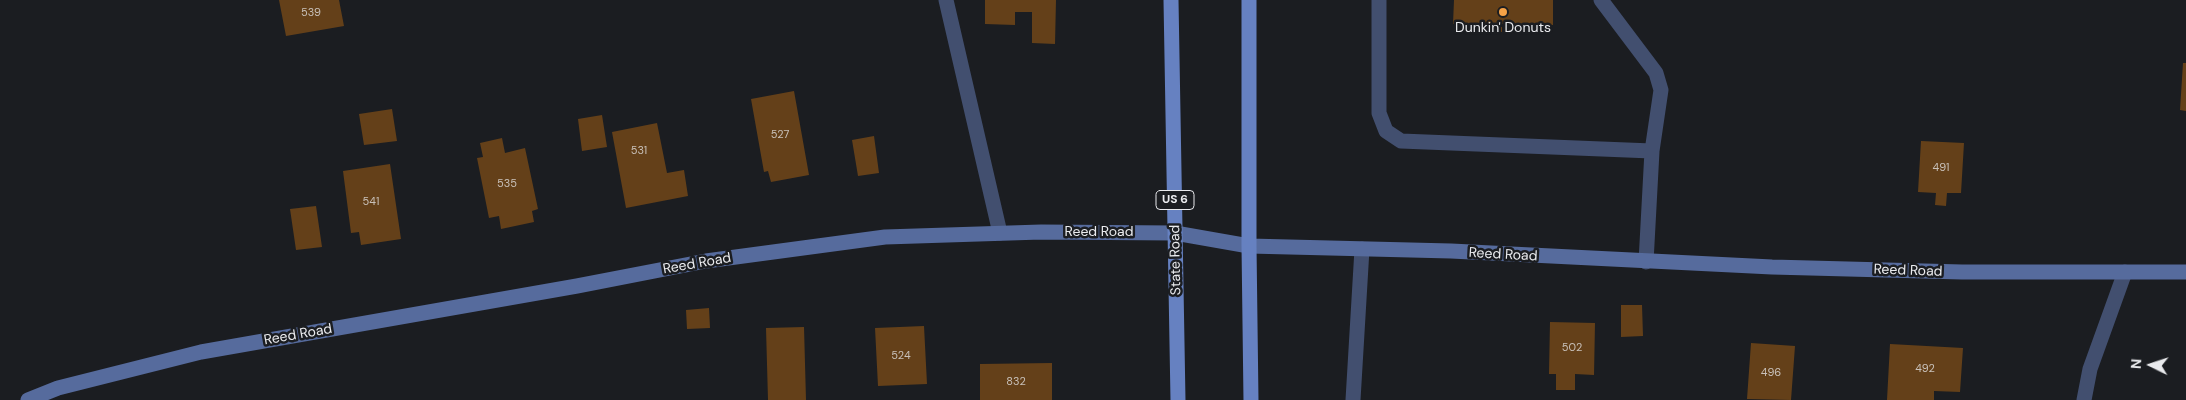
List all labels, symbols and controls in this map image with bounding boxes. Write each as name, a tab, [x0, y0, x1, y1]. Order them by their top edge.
house number: 539	[301, 6, 321, 20]
marker: Dunkin' Donuts	[1497, 6, 1509, 18]
place label: Dunkin' Donuts	[1455, 20, 1551, 36]
house number: 527	[771, 128, 789, 142]
house number: 531	[631, 144, 647, 158]
house number: 491	[1933, 161, 1949, 175]
house number: 535	[497, 177, 517, 191]
road number: US 6	[1156, 190, 1194, 210]
house number: 541	[363, 195, 379, 209]
street label: Reed Road	[1065, 224, 1133, 240]
street label: State Road	[1167, 225, 1185, 295]
street label: Reed Road	[1468, 245, 1538, 265]
street label: Reed Road	[662, 250, 732, 278]
street label: Reed Road	[1873, 261, 1943, 281]
street label: Reed Road	[263, 321, 333, 349]
north arrow	[2126, 340, 2176, 390]
house number: 502	[1562, 341, 1582, 355]
house number: 524	[891, 349, 911, 363]
text: N	[2127, 358, 2145, 370]
house number: 492	[1915, 362, 1935, 376]
house number: 496	[1761, 366, 1781, 380]
house number: 832	[1006, 375, 1026, 389]

